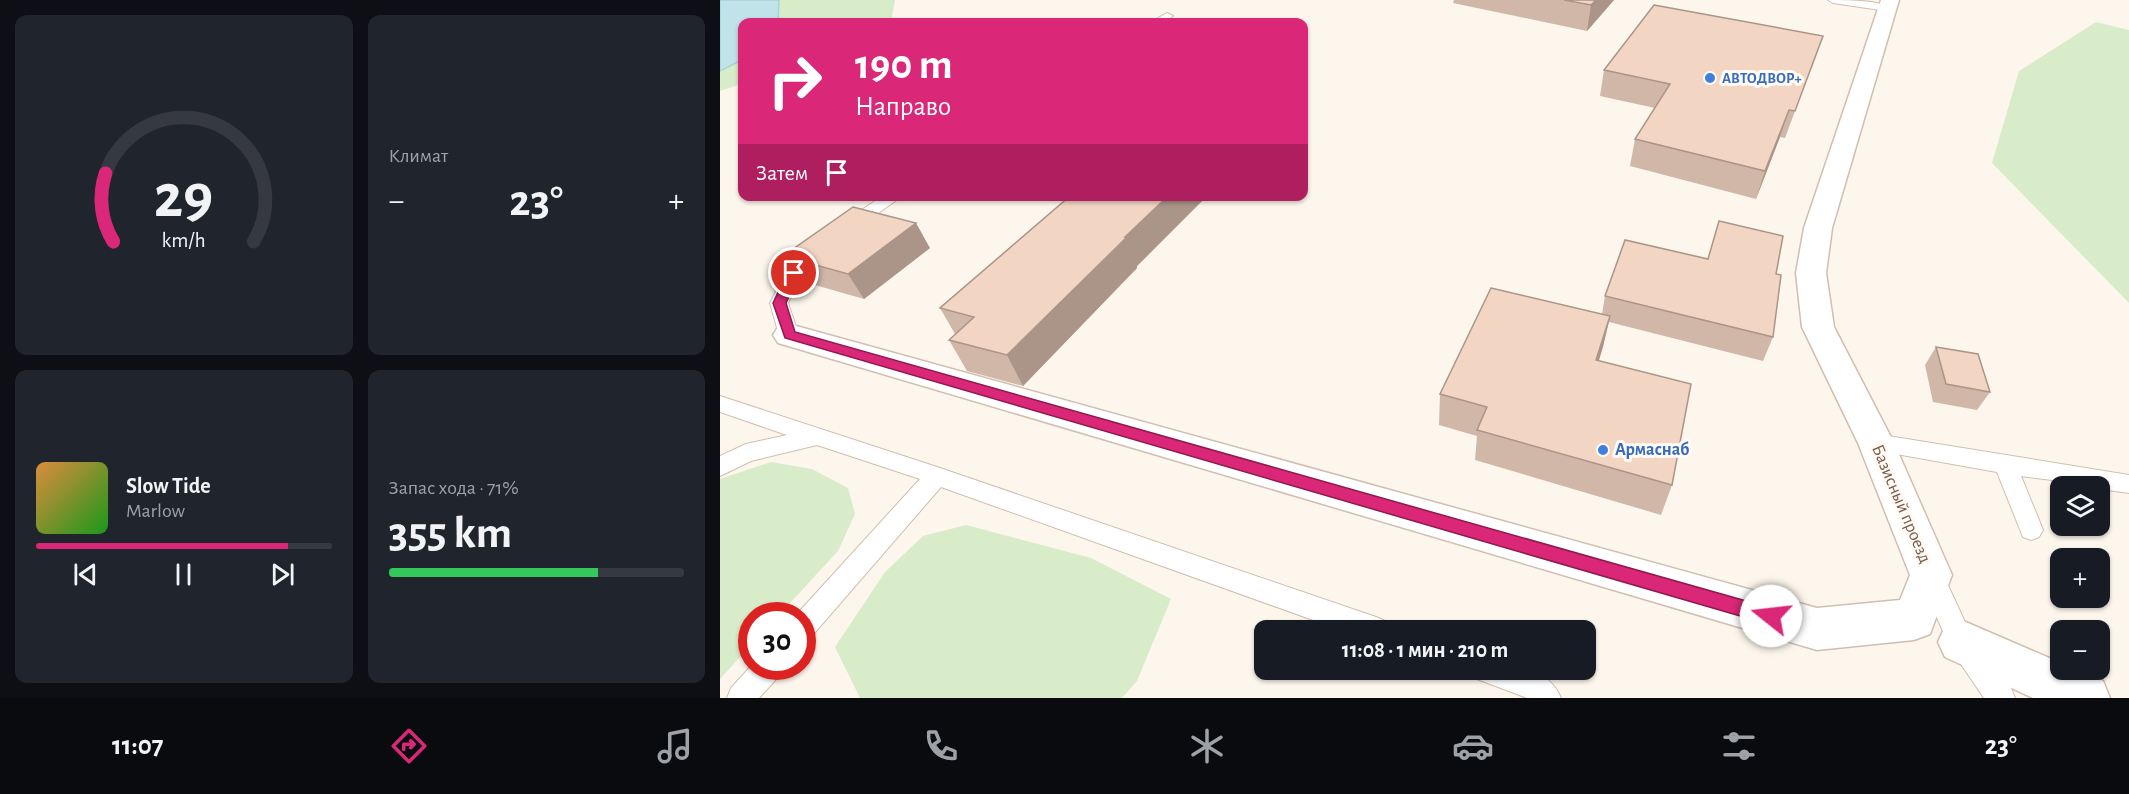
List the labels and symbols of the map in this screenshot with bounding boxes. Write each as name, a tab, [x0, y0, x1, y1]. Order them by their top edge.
marker: АВТОДВОР+	[1703, 71, 1717, 85]
place label: АВТОДВОР+	[1722, 71, 1802, 86]
pin	[768, 247, 819, 298]
place label: Армаснаб	[1615, 441, 1689, 459]
street label: Базисный проезд	[1868, 442, 1934, 566]
marker: Армаснаб	[1596, 443, 1610, 457]
position arrow	[1739, 584, 1803, 648]
speed limit sign: 30	[738, 602, 816, 680]

